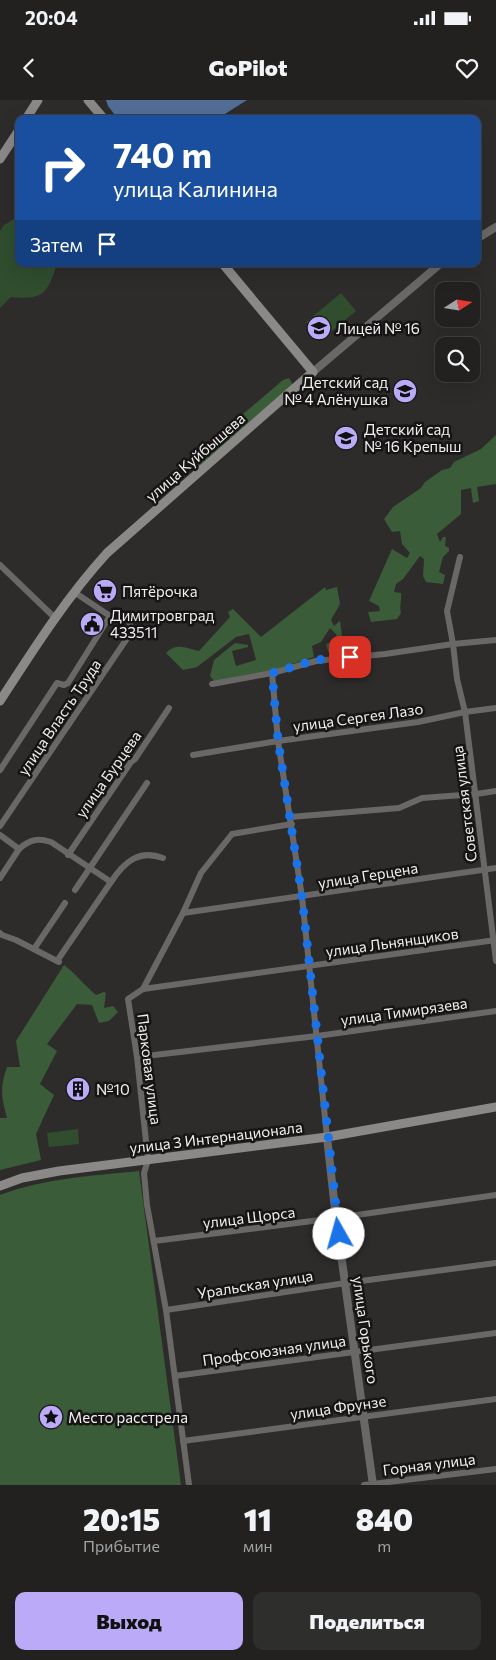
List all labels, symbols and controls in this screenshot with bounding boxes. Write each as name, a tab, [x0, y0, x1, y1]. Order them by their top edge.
text: 20:04	[25, 6, 78, 29]
icon: back	[15, 54, 43, 82]
text: GoPilot	[209, 54, 287, 81]
icon: heart	[453, 54, 481, 82]
text: 740 m	[113, 132, 212, 175]
icon: right	[30, 135, 95, 200]
text: улица Калинина	[113, 175, 278, 202]
icon: arrive	[93, 230, 121, 258]
text: Затем	[30, 233, 83, 256]
north arrow	[435, 282, 480, 328]
map controls	[435, 282, 480, 382]
school or university icon: Лицей № 16	[306, 315, 332, 341]
place label: Лицей № 16	[336, 319, 420, 337]
button: search	[435, 337, 480, 382]
place label: Детский сад № 4 Алёнушка	[284, 373, 388, 408]
school or university icon: Детский сад № 4 Алёнушка	[392, 378, 418, 404]
street label: улица Куйбышева	[142, 409, 248, 505]
place label: Детский сад № 16 Крепыш	[364, 420, 461, 455]
school or university icon: Детский сад № 16 Крепыш	[333, 425, 359, 451]
supermarket icon: Пятёрочка	[92, 578, 118, 604]
place label: Пятёрочка	[122, 582, 197, 600]
place label: Димитровград 433511	[110, 606, 215, 641]
public building icon: Димитровград 433511	[79, 611, 105, 637]
pin	[329, 636, 371, 678]
icon: arrive	[336, 643, 364, 671]
street label: улица Власть Труда	[14, 656, 104, 778]
street label: улица Сергея Лазо	[292, 699, 424, 735]
street label: улица Бурцева	[71, 727, 145, 821]
street label: Советская улица	[448, 745, 480, 863]
street label: улица Герцена	[317, 858, 419, 892]
street label: улица Льнянщиков	[325, 924, 460, 960]
street label: улица Тимирязева	[340, 993, 468, 1029]
street label: Парковая улица	[134, 1012, 166, 1126]
building icon: №10	[65, 1076, 91, 1102]
place label: №10	[96, 1080, 130, 1098]
street label: улица 3 Интернационала	[128, 1117, 304, 1157]
street label: улица Щорса	[202, 1202, 296, 1232]
position arrow	[312, 1207, 364, 1259]
street label: Уральская улица	[196, 1266, 314, 1302]
street label: улица Горького	[350, 1275, 382, 1385]
street label: Профсоюзная улица	[201, 1331, 347, 1369]
street label: улица Фрунзе	[289, 1391, 387, 1423]
place icon: Место расстрела	[38, 1404, 64, 1430]
place label: Место расстрела	[68, 1408, 188, 1426]
street label: Горная улица	[382, 1449, 476, 1479]
text: 20:15	[83, 1500, 160, 1537]
text: 11	[244, 1500, 272, 1537]
text: 840	[356, 1500, 413, 1537]
text: Прибытие	[83, 1536, 160, 1555]
text: мин	[243, 1536, 273, 1555]
text: m	[377, 1536, 391, 1555]
button: Выход	[15, 1592, 243, 1650]
button: Поделиться	[253, 1592, 481, 1650]

